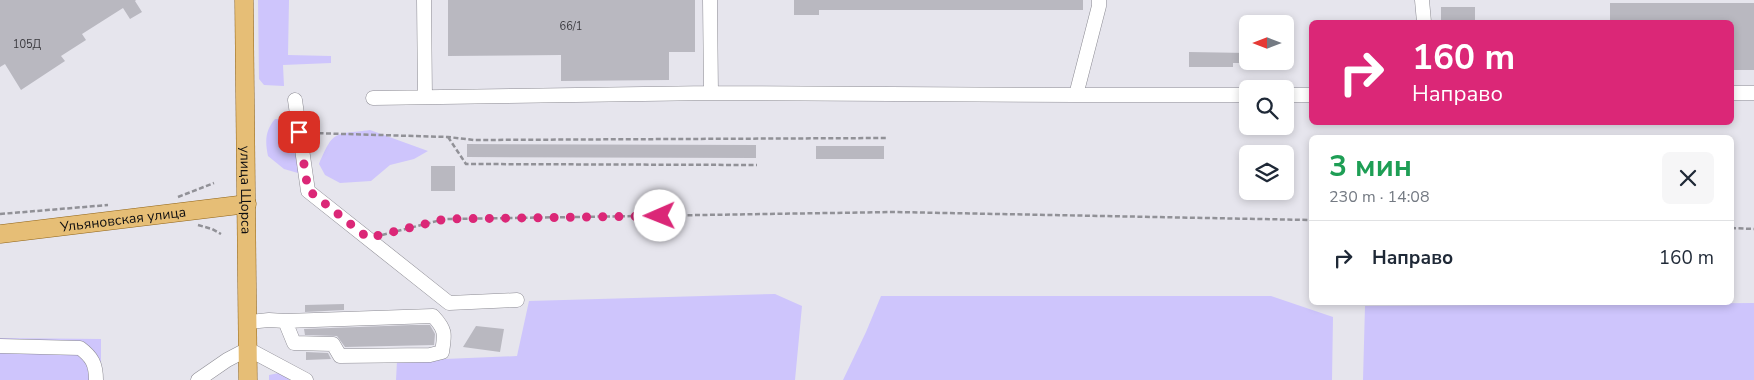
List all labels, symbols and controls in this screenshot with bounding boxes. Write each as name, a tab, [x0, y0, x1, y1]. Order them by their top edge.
north arrow	[1239, 15, 1294, 70]
map controls	[1239, 15, 1294, 200]
house number: 66/1	[560, 19, 582, 34]
text: 160 m	[1412, 34, 1515, 81]
house number: 105Д	[13, 37, 42, 52]
icon: right	[1329, 40, 1394, 105]
text: Направо	[1412, 79, 1503, 109]
button: search	[1239, 80, 1294, 135]
pin	[278, 111, 320, 153]
icon: arrive	[285, 118, 313, 146]
button: layers	[1239, 145, 1294, 200]
street label: улица Щорса	[236, 146, 255, 234]
text: 3 мин	[1329, 146, 1412, 187]
button: close	[1662, 152, 1714, 204]
text: 230 m · 14:08	[1329, 186, 1430, 208]
position arrow	[633, 189, 685, 241]
street label: Ульяновская улица	[58, 202, 187, 237]
icon: right	[1329, 244, 1357, 272]
text: Направо	[1372, 245, 1453, 271]
text: 160 m	[1659, 245, 1714, 271]

